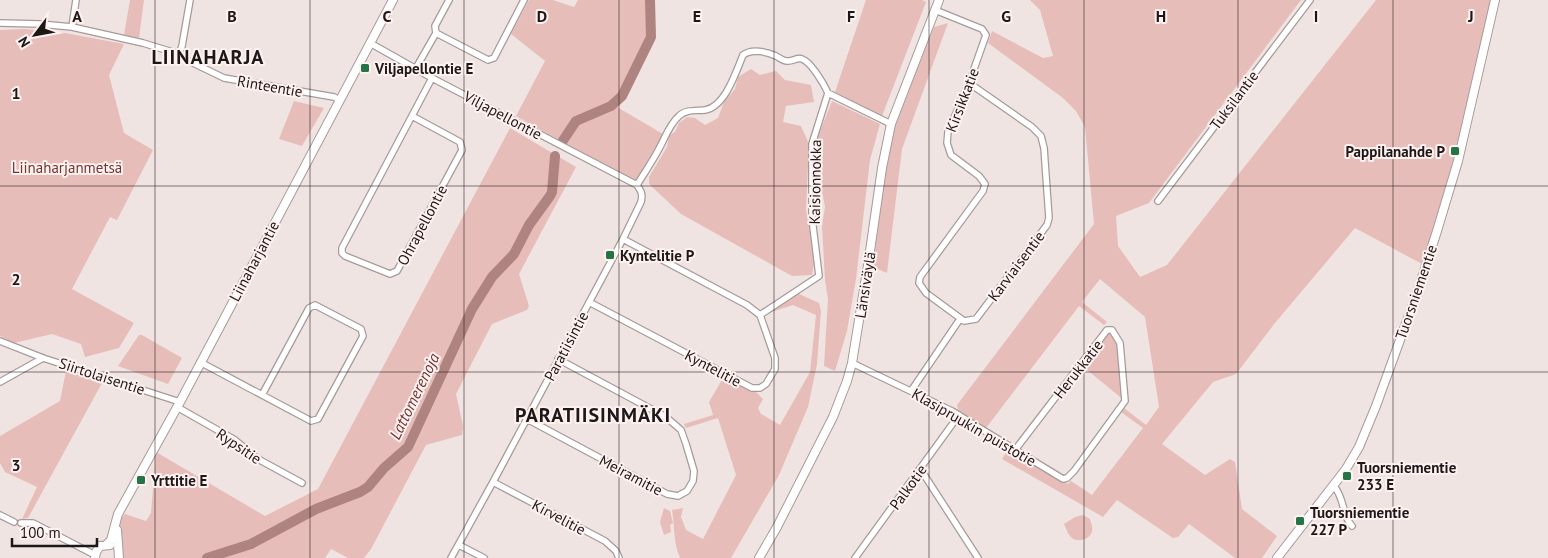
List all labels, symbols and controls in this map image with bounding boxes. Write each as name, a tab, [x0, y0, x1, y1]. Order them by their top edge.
text: A	[72, 6, 82, 26]
text: B	[227, 6, 237, 26]
text: C	[383, 6, 392, 26]
text: D	[537, 6, 547, 26]
text: E	[693, 6, 701, 26]
text: F	[847, 6, 855, 26]
text: G	[1001, 6, 1011, 26]
text: H	[1156, 6, 1166, 26]
text: I	[1314, 6, 1318, 26]
text: J	[1467, 6, 1474, 26]
north arrow	[10, 10, 60, 60]
text: N	[14, 33, 34, 51]
district label: LIINAHARJA	[152, 44, 264, 70]
place label: Viljapellontie E	[374, 59, 473, 78]
marker: Viljapellontie E	[359, 62, 371, 74]
street label: Kirsikkatie	[941, 65, 983, 135]
street label: Tuksilantie	[1206, 67, 1262, 133]
street label: Rinteentie	[236, 71, 304, 101]
text: 1	[11, 83, 21, 103]
street label: Viljapellontie	[460, 86, 545, 144]
street label: Kaisionnokka	[805, 139, 825, 225]
place label: Pappilanahde P	[1345, 142, 1445, 161]
marker: Pappilanahde P	[1449, 145, 1461, 157]
park label: Liinaharjanmetsä	[12, 158, 122, 177]
street label: Ohrapellontie	[393, 181, 451, 269]
street label: Liinaharjantie	[225, 217, 283, 305]
street label: Karviaisentie	[983, 227, 1049, 305]
street label: Tuorsniementie	[1391, 242, 1441, 342]
place label: Kyntelitie P	[620, 246, 695, 265]
marker: Kyntelitie P	[604, 249, 616, 261]
street label: Länsiväylä	[850, 250, 880, 320]
text: 2	[11, 269, 21, 289]
street label: Paratiisintie	[540, 308, 592, 384]
street label: Herukkatie	[1049, 336, 1107, 402]
street label: Kyntelitie	[682, 345, 744, 391]
water label: Lattomerenoja	[385, 349, 444, 442]
street label: Siirtolaisentie	[57, 353, 147, 399]
street label: Klasipruukin puistotie	[908, 384, 1040, 470]
district label: PARATIISINMÄKI	[515, 402, 671, 428]
street label: Rypsitie	[213, 424, 265, 468]
street label: Meiramitie	[596, 450, 666, 500]
text: 3	[11, 455, 21, 475]
place label: Tuorsniementie 233 E	[1357, 458, 1457, 494]
street label: Palkotie	[885, 461, 931, 513]
marker: Tuorsniementie 233 E	[1341, 470, 1353, 482]
place label: Yrttitie E	[150, 471, 208, 490]
marker: Yrttitie E	[135, 474, 147, 486]
street label: Kirvelitie	[529, 495, 589, 539]
place label: Tuorsniementie 227 P	[1310, 503, 1410, 539]
marker: Tuorsniementie 227 P	[1294, 515, 1306, 527]
scale bar	[12, 516, 98, 548]
text: 100 m	[20, 523, 61, 542]

